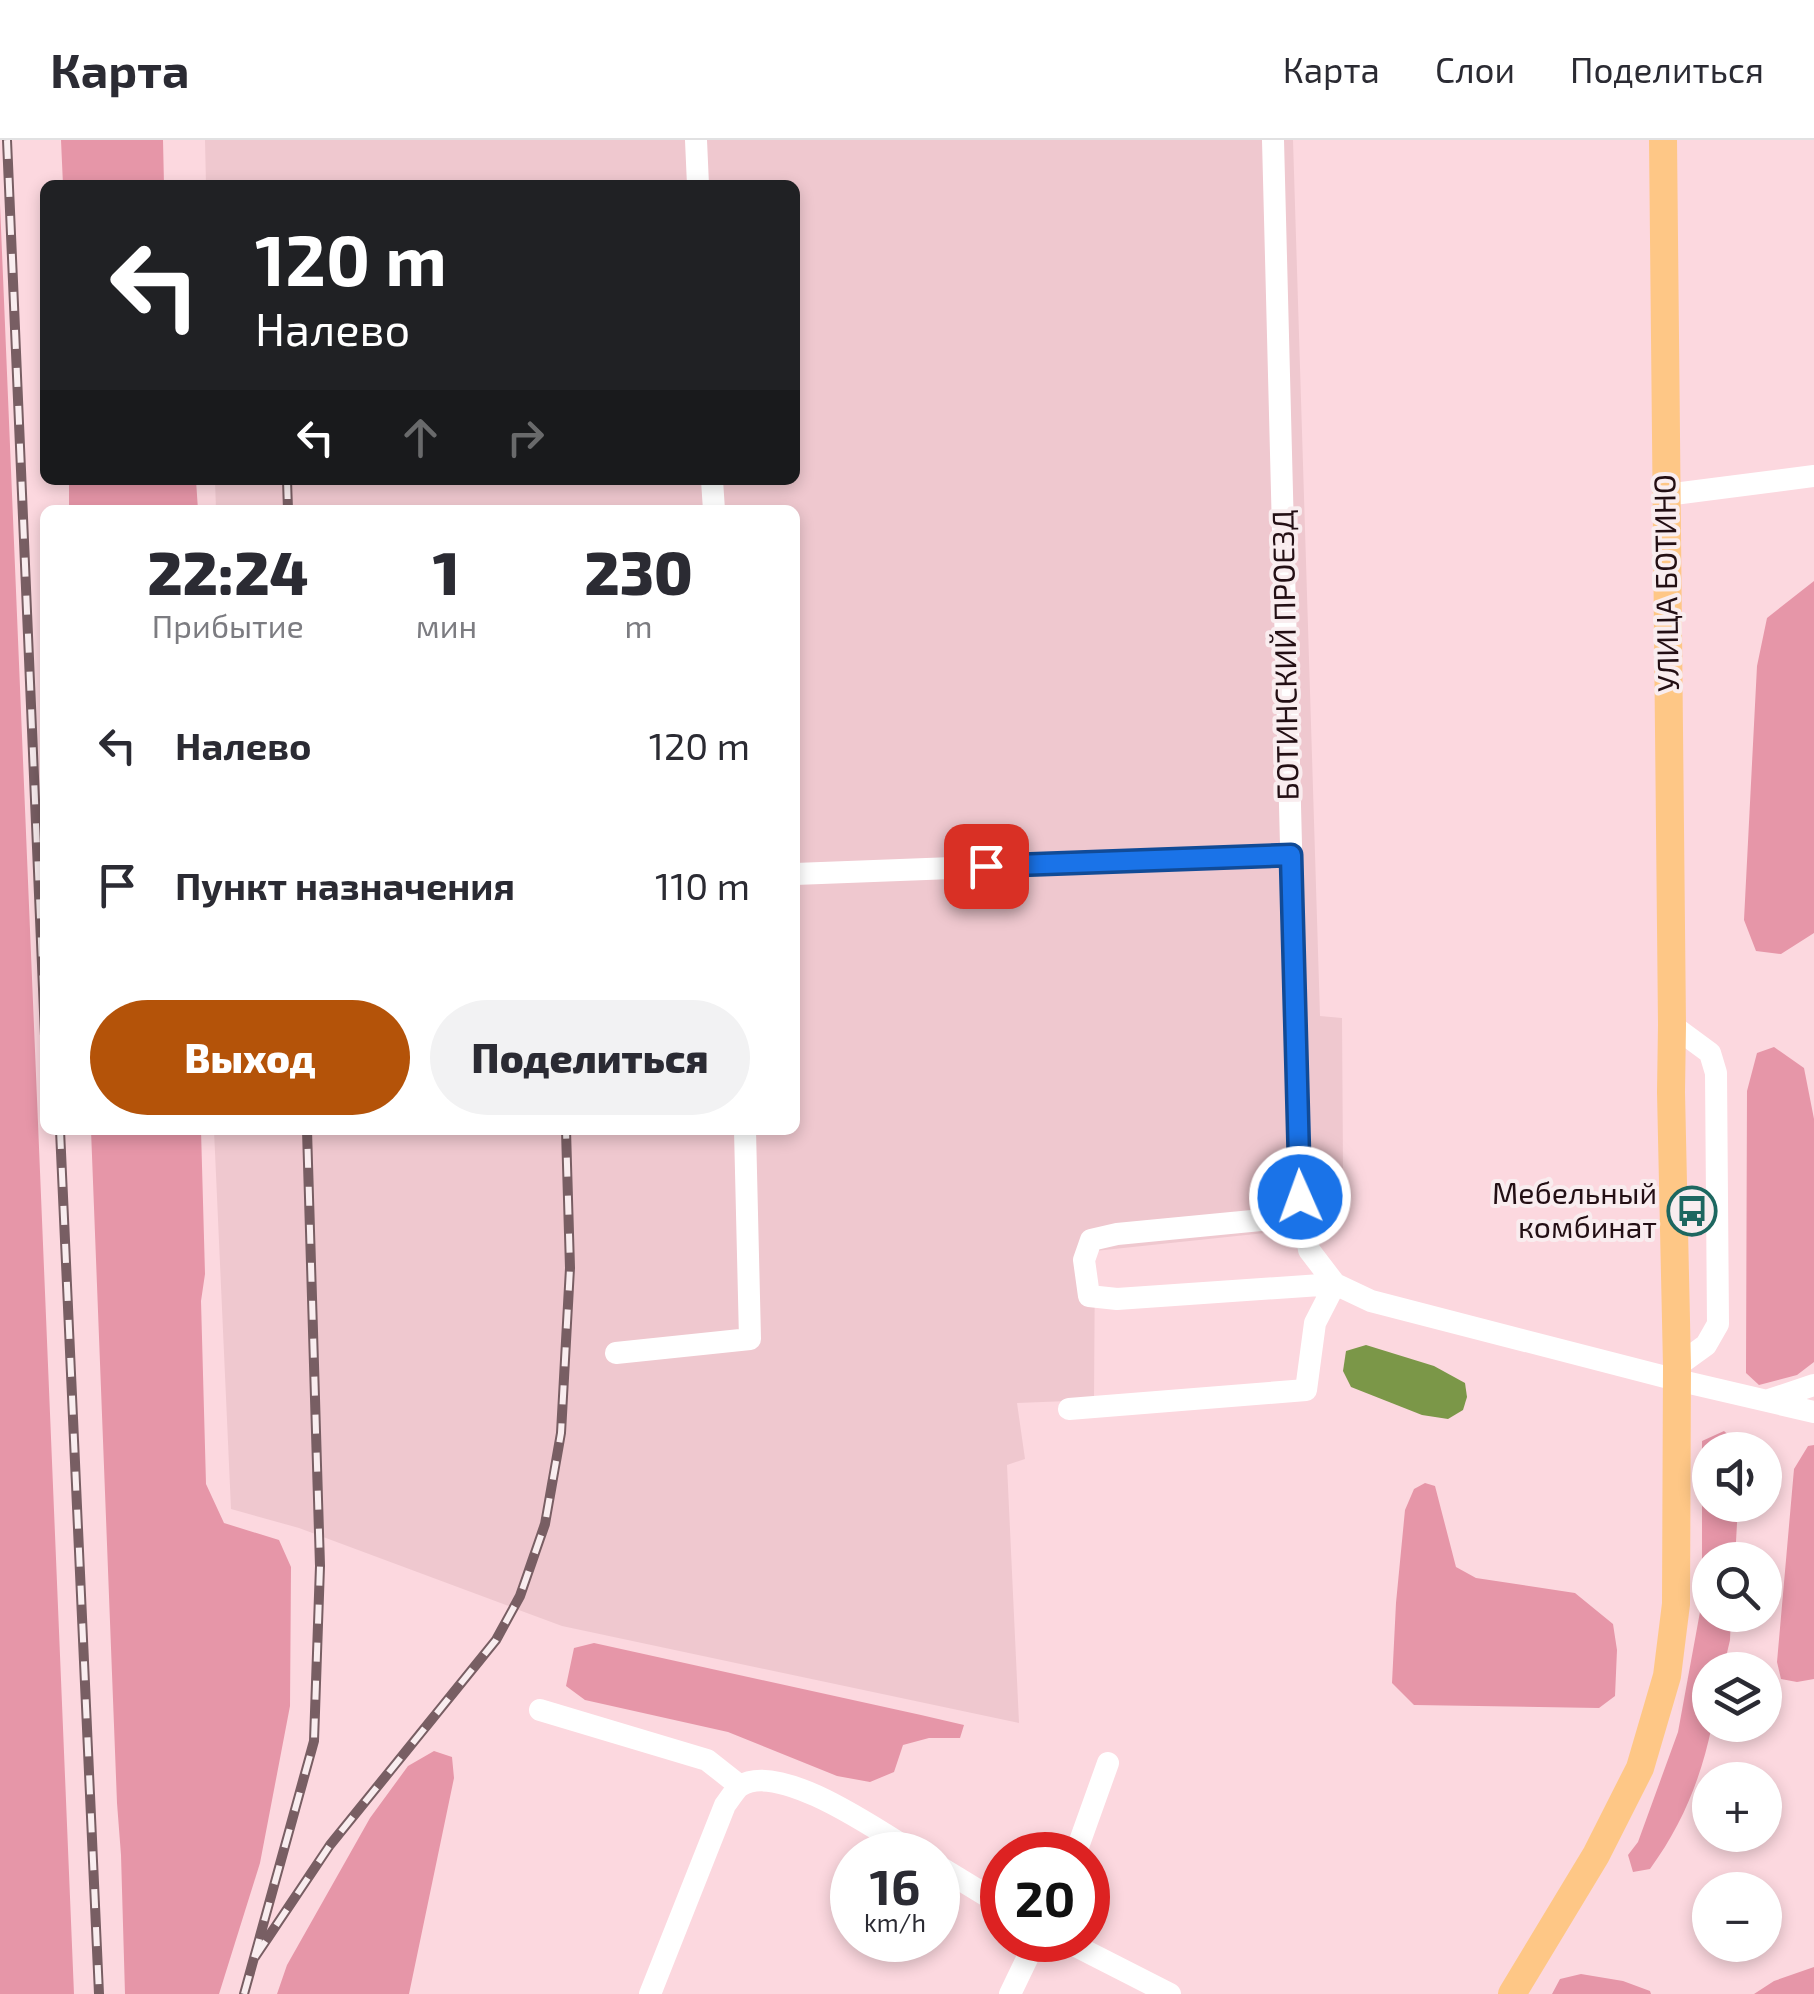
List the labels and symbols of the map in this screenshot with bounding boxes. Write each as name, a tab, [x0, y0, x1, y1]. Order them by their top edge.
street label: УЛИЦА БОТИНО	[1645, 474, 1685, 692]
street label: БОТИНСКИЙ ПРОЕЗД	[1263, 509, 1305, 801]
pin	[944, 824, 1029, 909]
position arrow	[1248, 1145, 1352, 1249]
place label: Мебельный комбинат	[1492, 1174, 1657, 1244]
bus stop icon: Мебельный комбинат	[1666, 1185, 1718, 1237]
speed limit sign: 20	[980, 1832, 1110, 1962]

